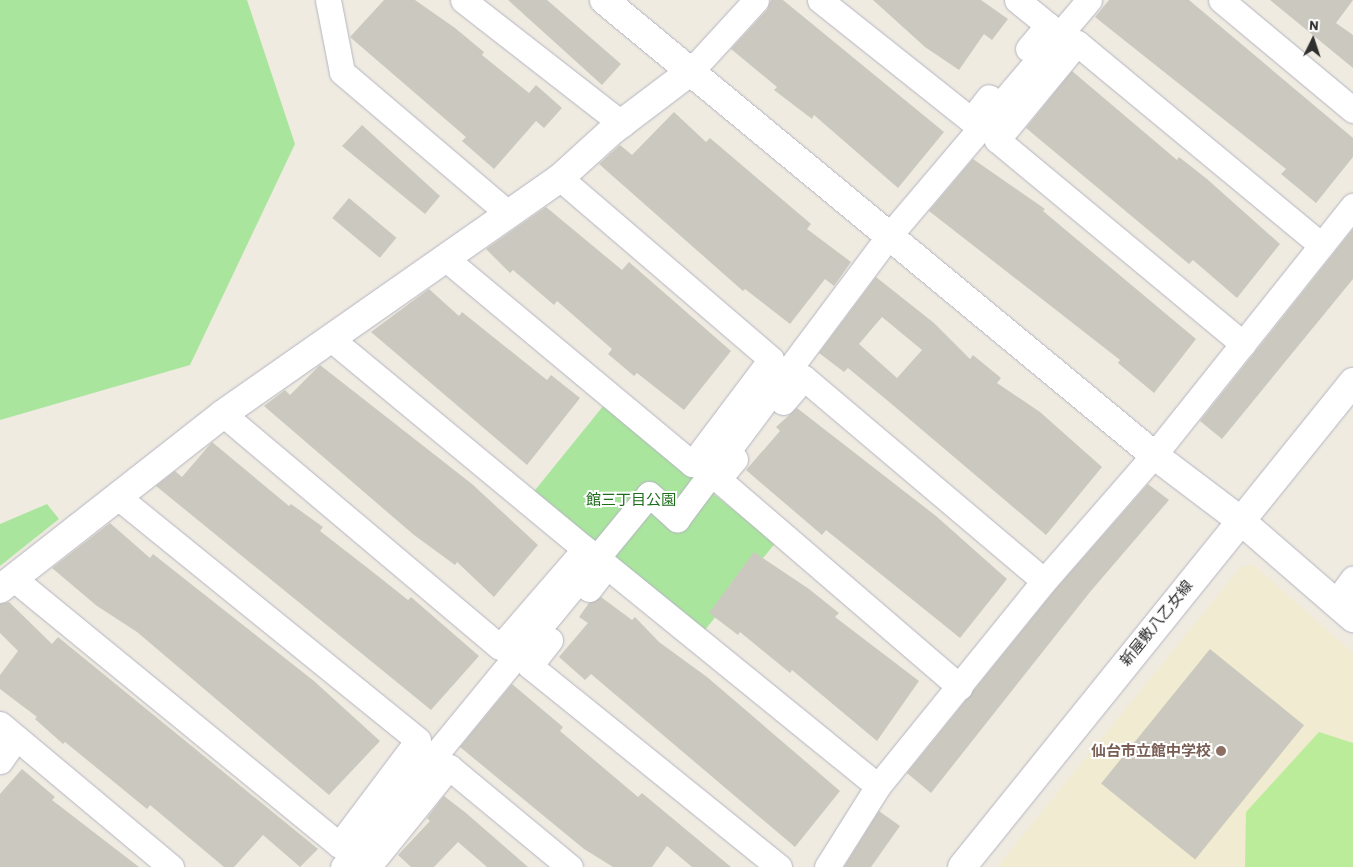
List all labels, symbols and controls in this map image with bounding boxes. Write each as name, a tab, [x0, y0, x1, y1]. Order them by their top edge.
north arrow	[1288, 15, 1338, 65]
text: N	[1309, 16, 1319, 33]
park label: 館三丁目公園	[586, 491, 676, 509]
street label: 新屋敷八乙女線	[1116, 577, 1196, 669]
place label: 仙台市立館中学校	[1091, 742, 1211, 760]
marker: 仙台市立館中学校	[1215, 745, 1227, 757]

